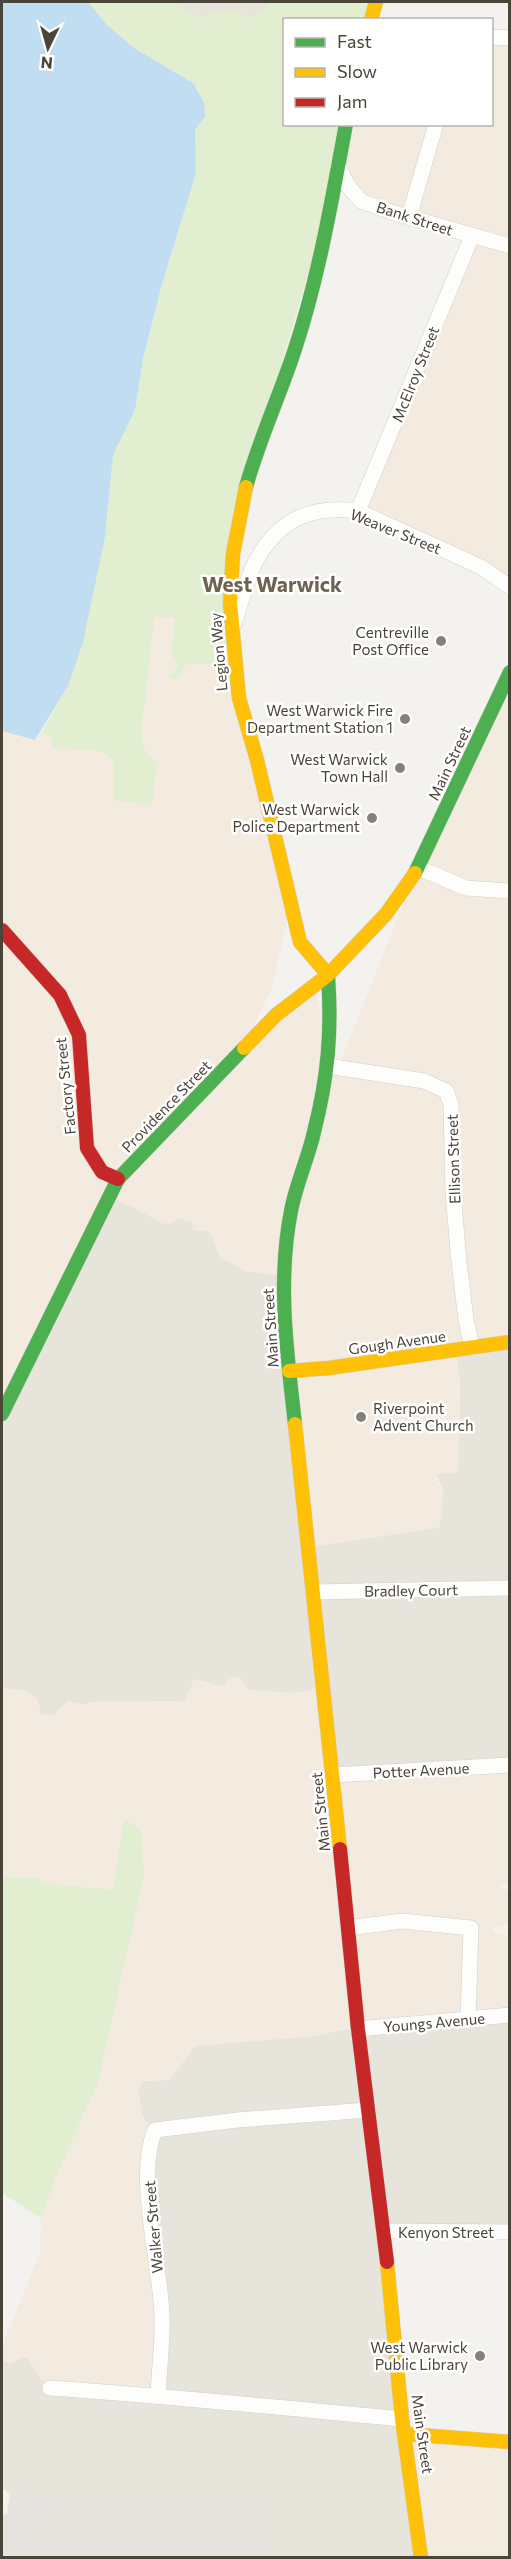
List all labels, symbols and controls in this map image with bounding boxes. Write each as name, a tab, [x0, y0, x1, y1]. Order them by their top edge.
north arrow	[18, 18, 78, 78]
legend	[283, 18, 493, 126]
text: Fast	[337, 30, 372, 52]
text: N	[40, 53, 53, 73]
text: Slow	[337, 60, 377, 82]
text: Jam	[337, 90, 367, 112]
street label: Bank Street	[374, 197, 456, 239]
street label: McElroy Street	[388, 323, 442, 425]
street label: Weaver Street	[348, 505, 444, 557]
district label: West Warwick	[202, 571, 342, 596]
street label: Legion Way	[206, 612, 230, 692]
place label: Centreville Post Office	[352, 623, 429, 658]
marker: Centreville Post Office	[434, 634, 448, 648]
place label: West Warwick Fire Department Station 1	[247, 701, 393, 736]
marker: West Warwick Fire Department Station 1	[398, 712, 412, 726]
street label: Main Street	[424, 723, 474, 803]
place label: West Warwick Town Hall	[290, 750, 388, 785]
marker: West Warwick Town Hall	[393, 761, 407, 775]
place label: West Warwick Police Department	[232, 800, 360, 835]
marker: West Warwick Police Department	[365, 811, 379, 825]
street label: Factory Street	[51, 1037, 79, 1135]
street label: Providence Street	[117, 1056, 215, 1156]
street label: Ellison Street	[442, 1114, 464, 1204]
street label: Main Street	[258, 1288, 282, 1368]
street label: Gough Avenue	[347, 1326, 447, 1358]
place label: Riverpoint Advent Church	[373, 1399, 474, 1434]
marker: Riverpoint Advent Church	[354, 1410, 368, 1424]
street label: Bradley Court	[364, 1580, 458, 1600]
street label: Potter Avenue	[372, 1758, 470, 1782]
street label: Main Street	[307, 1771, 333, 1853]
street label: Youngs Avenue	[382, 2009, 486, 2035]
street label: Walker Street	[140, 2180, 166, 2274]
street label: Kenyon Street	[398, 2223, 494, 2241]
place label: West Warwick Public Library	[370, 2338, 468, 2373]
marker: West Warwick Public Library	[473, 2349, 487, 2363]
street label: Main Street	[409, 2393, 437, 2475]

